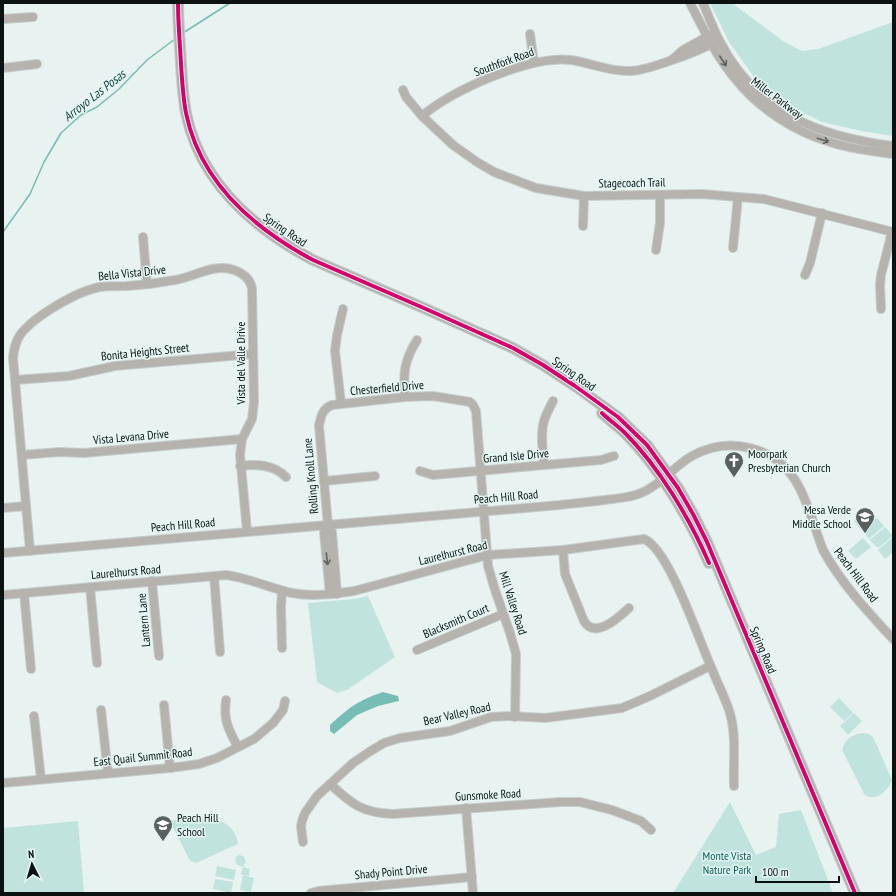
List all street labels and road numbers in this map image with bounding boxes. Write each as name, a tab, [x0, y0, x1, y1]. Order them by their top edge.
street label: Southfork Road	[472, 44, 536, 79]
street label: Miller Parkway	[748, 73, 807, 122]
street label: Stagecoach Trail	[598, 174, 666, 191]
street label: Spring Road	[260, 209, 310, 250]
street label: Bella Vista Drive	[97, 261, 167, 284]
street label: Vista del Valle Drive	[233, 322, 248, 405]
street label: Bonita Heights Street	[100, 339, 190, 364]
street label: Spring Road	[550, 353, 599, 394]
street label: Chesterfield Drive	[350, 377, 424, 398]
street label: Vista Levana Drive	[91, 426, 169, 447]
street label: Rolling Knoll Lane	[300, 438, 321, 514]
street label: Grand Isle Drive	[482, 445, 550, 466]
street label: Peach Hill Road	[473, 486, 539, 507]
street label: Peach Hill Road	[150, 514, 216, 535]
street label: Laurelhurst Road	[417, 537, 489, 568]
street label: Peach Hill Road	[831, 544, 882, 605]
street label: Laurelhurst Road	[90, 561, 161, 582]
street label: Mill Valley Road	[496, 569, 531, 636]
street label: Lantern Lane	[134, 592, 153, 648]
street label: Blacksmith Court	[421, 600, 492, 641]
street label: Spring Road	[747, 624, 780, 676]
street label: Bear Valley Road	[422, 699, 492, 729]
street label: East Quail Summit Road	[93, 744, 193, 769]
street label: Gunsmoke Road	[455, 785, 521, 804]
street label: Shady Point Drive	[354, 861, 428, 882]

